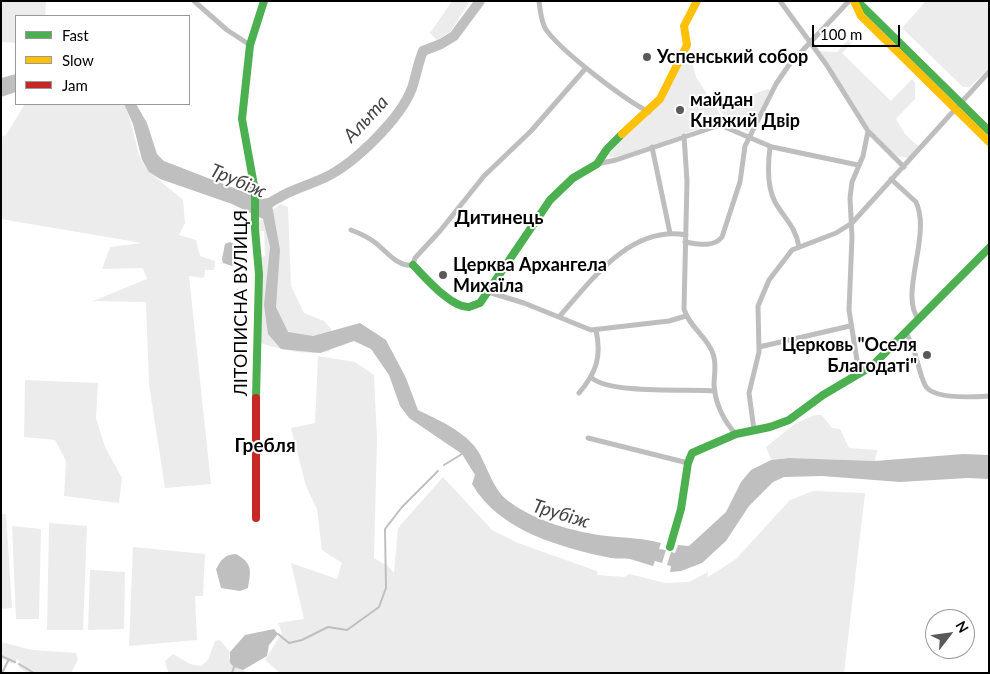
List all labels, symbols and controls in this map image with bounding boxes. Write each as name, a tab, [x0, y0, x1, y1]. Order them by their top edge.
legend	[15, 15, 190, 105]
scale bar	[815, 15, 902, 47]
text: 100 m	[820, 25, 862, 43]
text: Fast	[62, 26, 89, 44]
place label: Успенський собор	[657, 46, 808, 68]
text: Slow	[62, 51, 94, 69]
marker: Успенський собор	[641, 51, 653, 63]
text: Jam	[62, 76, 88, 94]
place label: майдан Княжий Двір	[690, 89, 800, 132]
water label: Альта	[339, 91, 393, 147]
marker: майдан Княжий Двір	[674, 104, 686, 116]
water label: Трубіж	[207, 159, 269, 203]
district label: Дитинець	[454, 207, 544, 229]
street label: ЛІТОПИСНА ВУЛИЦЯ	[230, 210, 252, 396]
place label: Церква Архангела Михаїла	[453, 254, 607, 296]
marker: Церква Архангела Михаїла	[437, 269, 449, 281]
place label: Церковь "Оселя Благодаті"	[782, 334, 917, 376]
marker: Церковь "Оселя Благодаті"	[921, 349, 933, 361]
district label: Гребля	[234, 435, 296, 457]
water label: Трубіж	[530, 495, 592, 533]
north arrow	[925, 609, 975, 659]
text: N	[952, 618, 973, 636]

